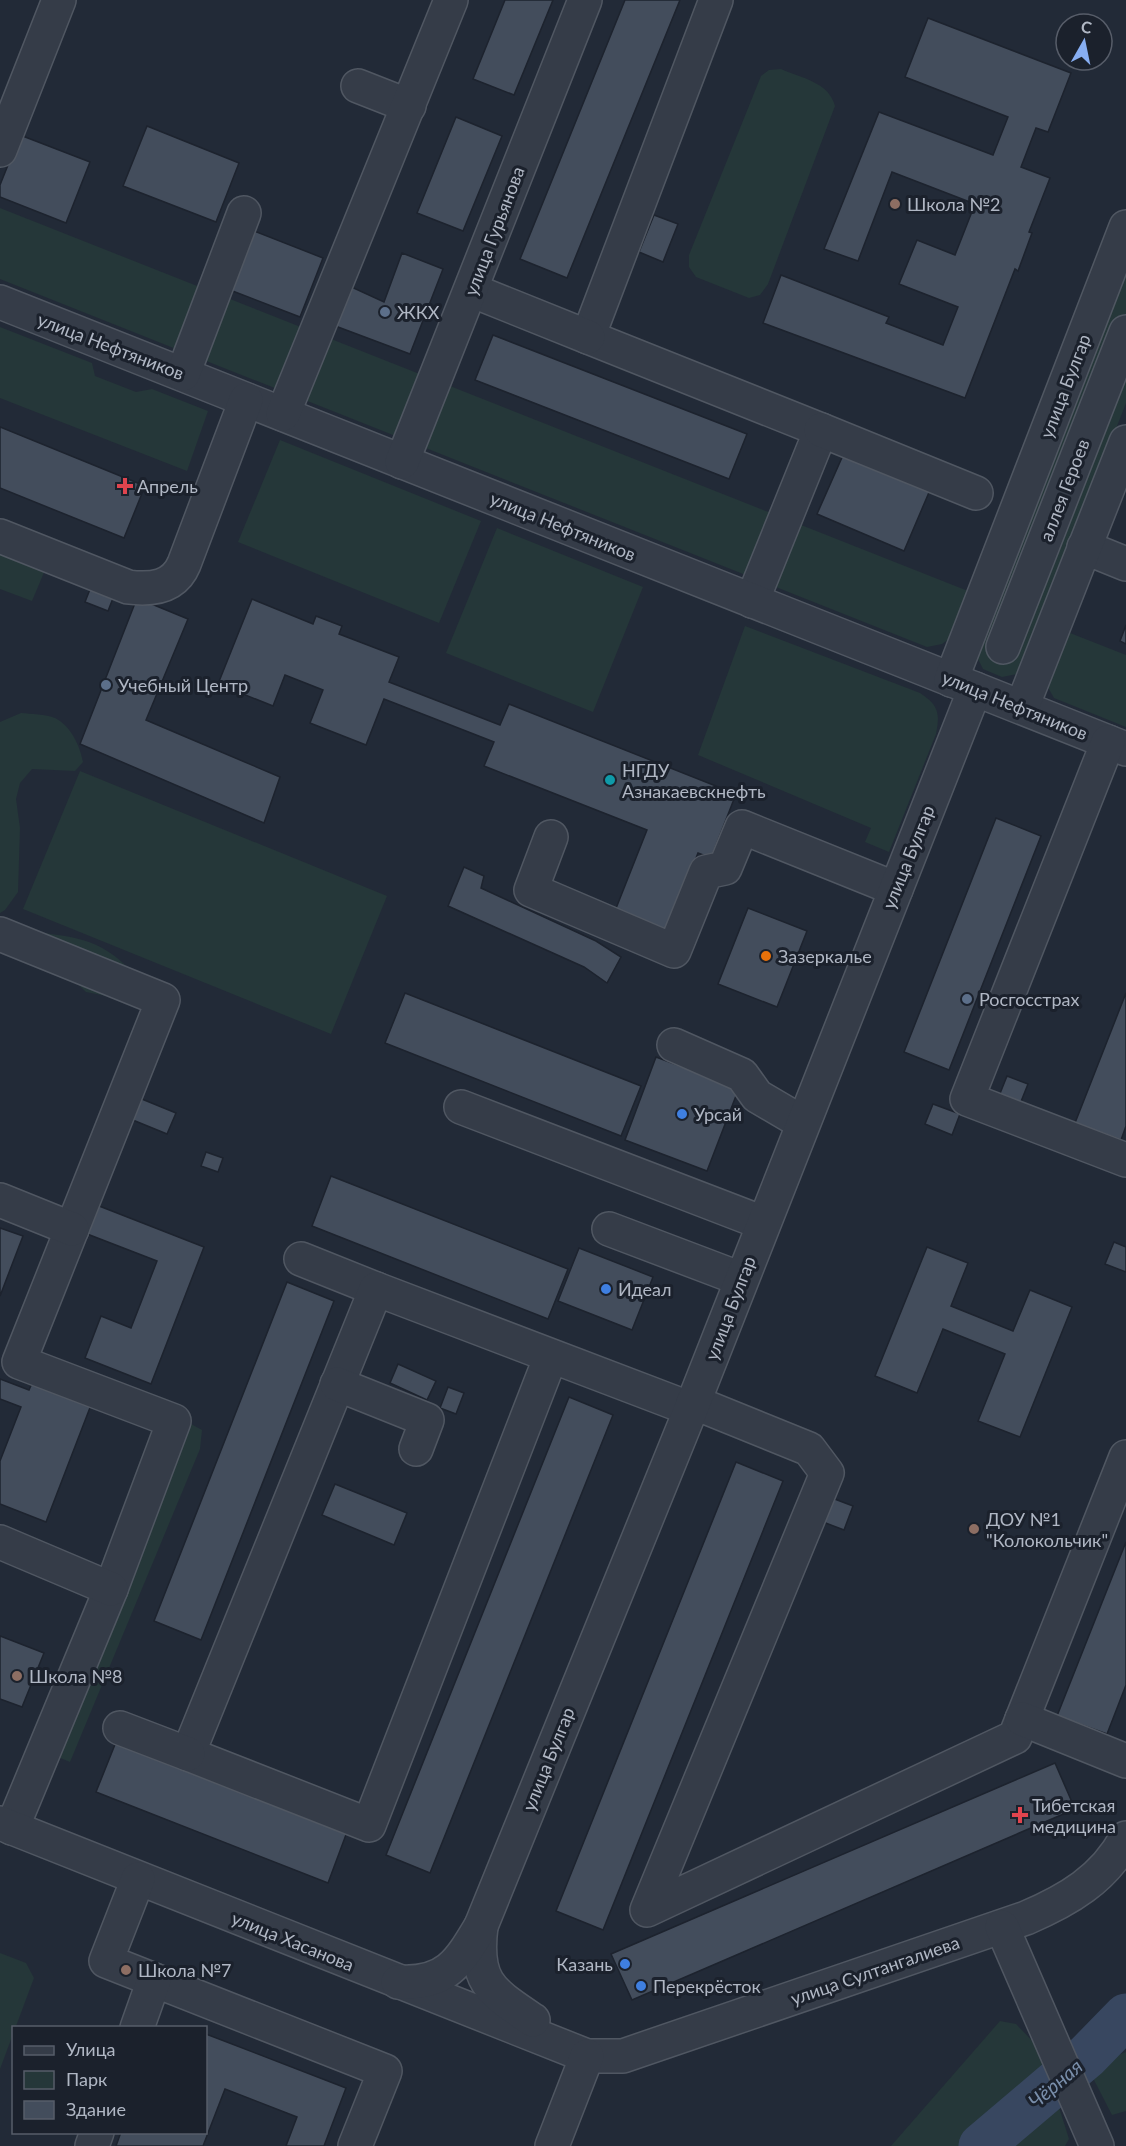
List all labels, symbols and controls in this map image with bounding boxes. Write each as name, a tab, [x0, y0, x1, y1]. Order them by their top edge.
north arrow	[1054, 12, 1114, 72]
text: С	[1080, 16, 1094, 37]
street label: улица Гурьянова	[459, 163, 529, 299]
place label: Школа №2	[907, 193, 1001, 215]
marker: Школа №2	[888, 197, 902, 211]
place label: ЖКХ	[397, 301, 440, 323]
marker: ЖКХ	[378, 305, 392, 319]
street label: улица Нефтяников	[35, 308, 187, 384]
street label: улица Булгар	[1035, 331, 1095, 441]
street label: аллея Героев	[1034, 436, 1094, 544]
place label: Апрель	[137, 475, 198, 497]
marker: Апрель	[118, 479, 132, 493]
street label: улица Нефтяников	[487, 487, 639, 565]
street label: улица Нефтяников	[939, 666, 1091, 744]
place label: Учебный Центр	[118, 674, 248, 696]
marker: Учебный Центр	[99, 678, 113, 692]
place label: НГДУ Азнакаевскнефть	[622, 759, 766, 802]
marker: НГДУ Азнакаевскнефть	[603, 773, 617, 787]
street label: улица Булгар	[877, 802, 939, 912]
place label: Зазеркалье	[778, 945, 872, 967]
marker: Зазеркалье	[759, 949, 773, 963]
place label: Росгосстрах	[979, 988, 1079, 1010]
marker: Росгосстрах	[960, 992, 974, 1006]
place label: Урсай	[694, 1103, 742, 1125]
marker: Урсай	[675, 1107, 689, 1121]
street label: улица Булгар	[700, 1253, 760, 1363]
place label: Идеал	[618, 1278, 671, 1300]
marker: Идеал	[599, 1282, 613, 1296]
place label: ДОУ №1 "Колокольчик"	[986, 1508, 1108, 1551]
marker: ДОУ №1 "Колокольчик"	[967, 1522, 981, 1536]
place label: Школа №8	[29, 1665, 123, 1687]
marker: Школа №8	[10, 1669, 24, 1683]
street label: улица Булгар	[517, 1704, 579, 1814]
place label: Тибетская медицина	[1032, 1794, 1116, 1837]
marker: Тибетская медицина	[1013, 1808, 1027, 1822]
street label: улица Хасанова	[229, 1906, 357, 1976]
street label: улица Султангалиева	[788, 1931, 962, 2009]
place label: Казань	[556, 1953, 613, 1975]
marker: Казань	[618, 1957, 632, 1971]
place label: Школа №7	[138, 1959, 232, 1981]
marker: Школа №7	[119, 1963, 133, 1977]
place label: Перекрёсток	[653, 1975, 761, 1997]
marker: Перекрёсток	[634, 1979, 648, 1993]
legend	[12, 2026, 207, 2134]
text: Улица	[66, 2038, 116, 2060]
water label: Чёрная	[1023, 2054, 1087, 2112]
text: Парк	[66, 2068, 108, 2090]
text: Здание	[66, 2098, 126, 2120]

